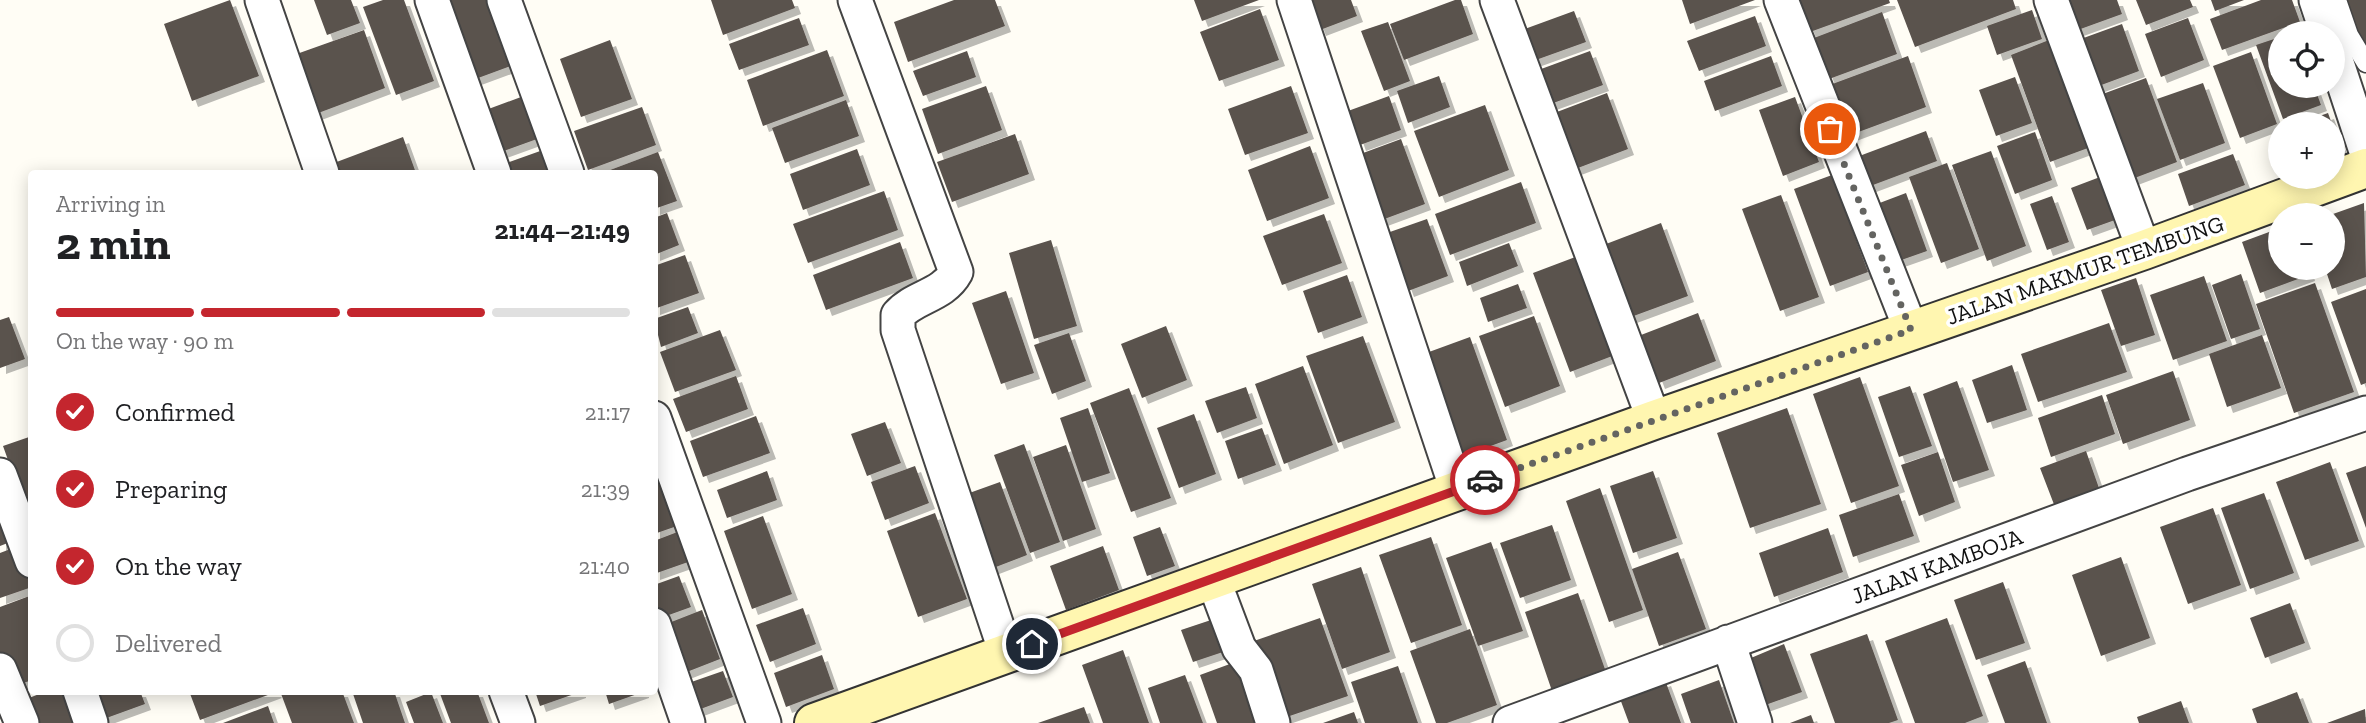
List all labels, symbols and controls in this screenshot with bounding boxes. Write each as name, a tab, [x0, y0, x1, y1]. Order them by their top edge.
map controls	[2268, 21, 2345, 280]
button: locate	[2268, 21, 2345, 98]
pin	[1800, 99, 1860, 159]
icon: bag	[1811, 110, 1849, 148]
button: +	[2268, 112, 2345, 189]
text: Arriving in	[56, 190, 165, 218]
button: −	[2268, 203, 2345, 280]
street label: JALAN MAKMUR TEMBUNG	[1943, 209, 2227, 331]
text: 21:44–21:49	[494, 214, 630, 246]
text: 2 min	[56, 216, 171, 271]
text: On the way · 90 m	[56, 327, 234, 355]
icon: check	[56, 393, 94, 431]
text: Confirmed	[115, 396, 235, 428]
text: 21:17	[585, 398, 630, 426]
courier	[1450, 445, 1520, 515]
icon: car	[1466, 461, 1504, 499]
icon: check	[56, 470, 94, 508]
text: Preparing	[115, 473, 227, 505]
text: 21:39	[581, 475, 630, 503]
street label: JALAN KAMBOJA	[1848, 522, 2027, 610]
icon: check	[56, 547, 94, 585]
text: On the way	[115, 550, 242, 582]
text: 21:40	[579, 552, 630, 580]
pin	[1002, 614, 1062, 674]
icon: home	[1013, 625, 1051, 663]
text: Delivered	[115, 627, 222, 659]

